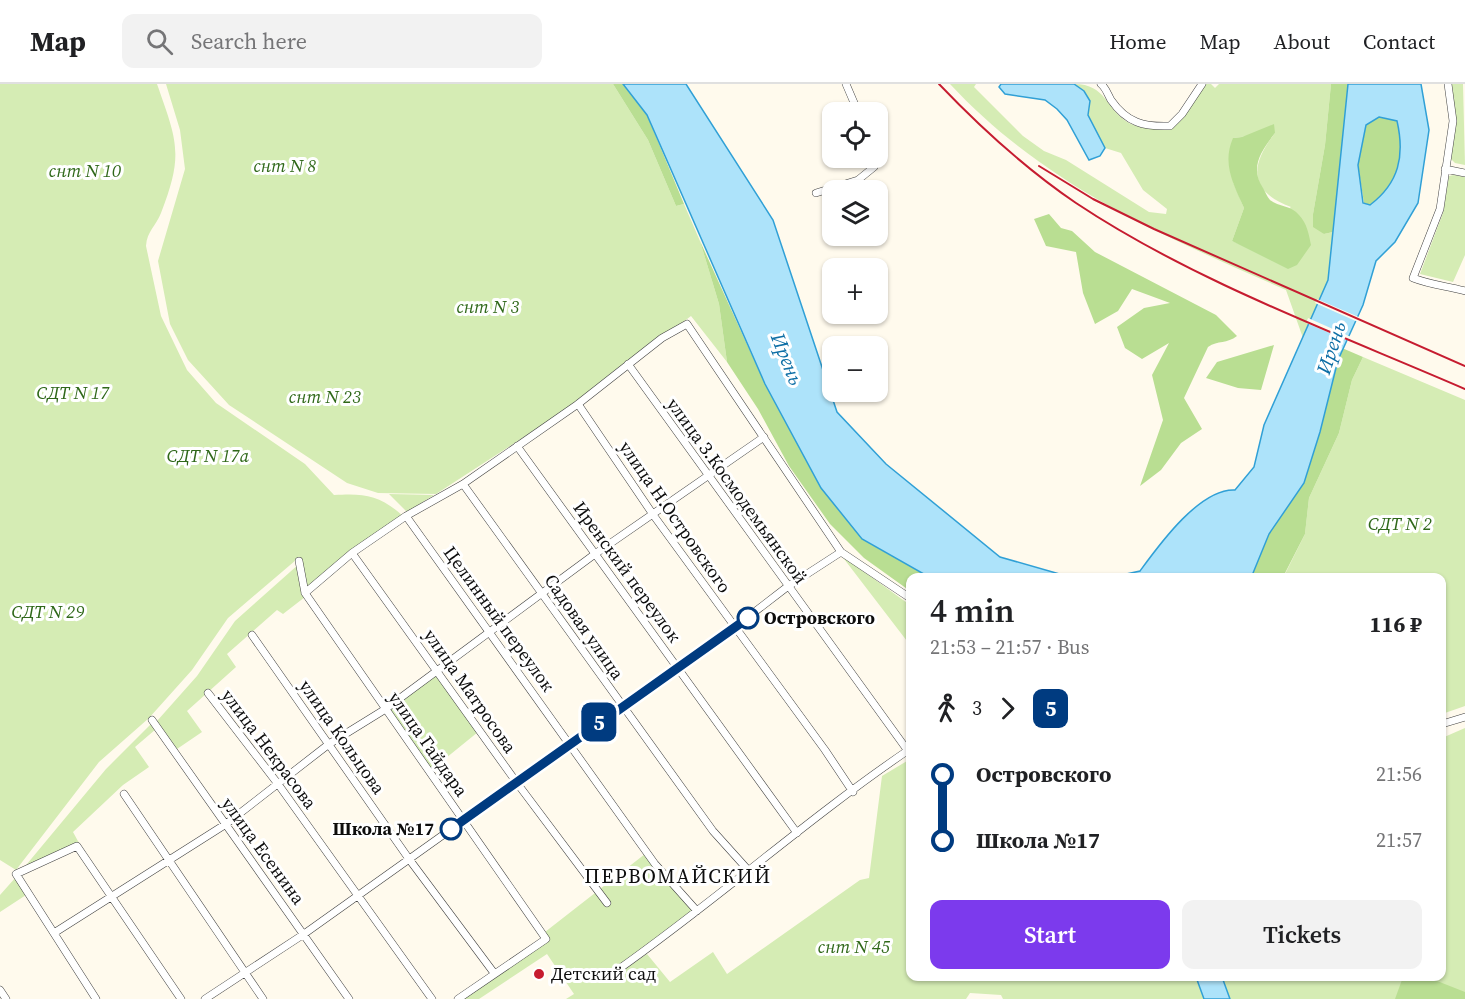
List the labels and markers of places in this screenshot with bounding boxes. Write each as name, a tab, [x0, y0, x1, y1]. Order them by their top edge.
place label: Островского	[764, 605, 875, 630]
marker: Островского	[737, 607, 759, 629]
place label: Школа №17	[333, 816, 434, 841]
marker: Школа №17	[440, 818, 462, 840]
place label: Детский сад	[551, 961, 656, 986]
marker: Детский сад	[532, 967, 546, 981]

